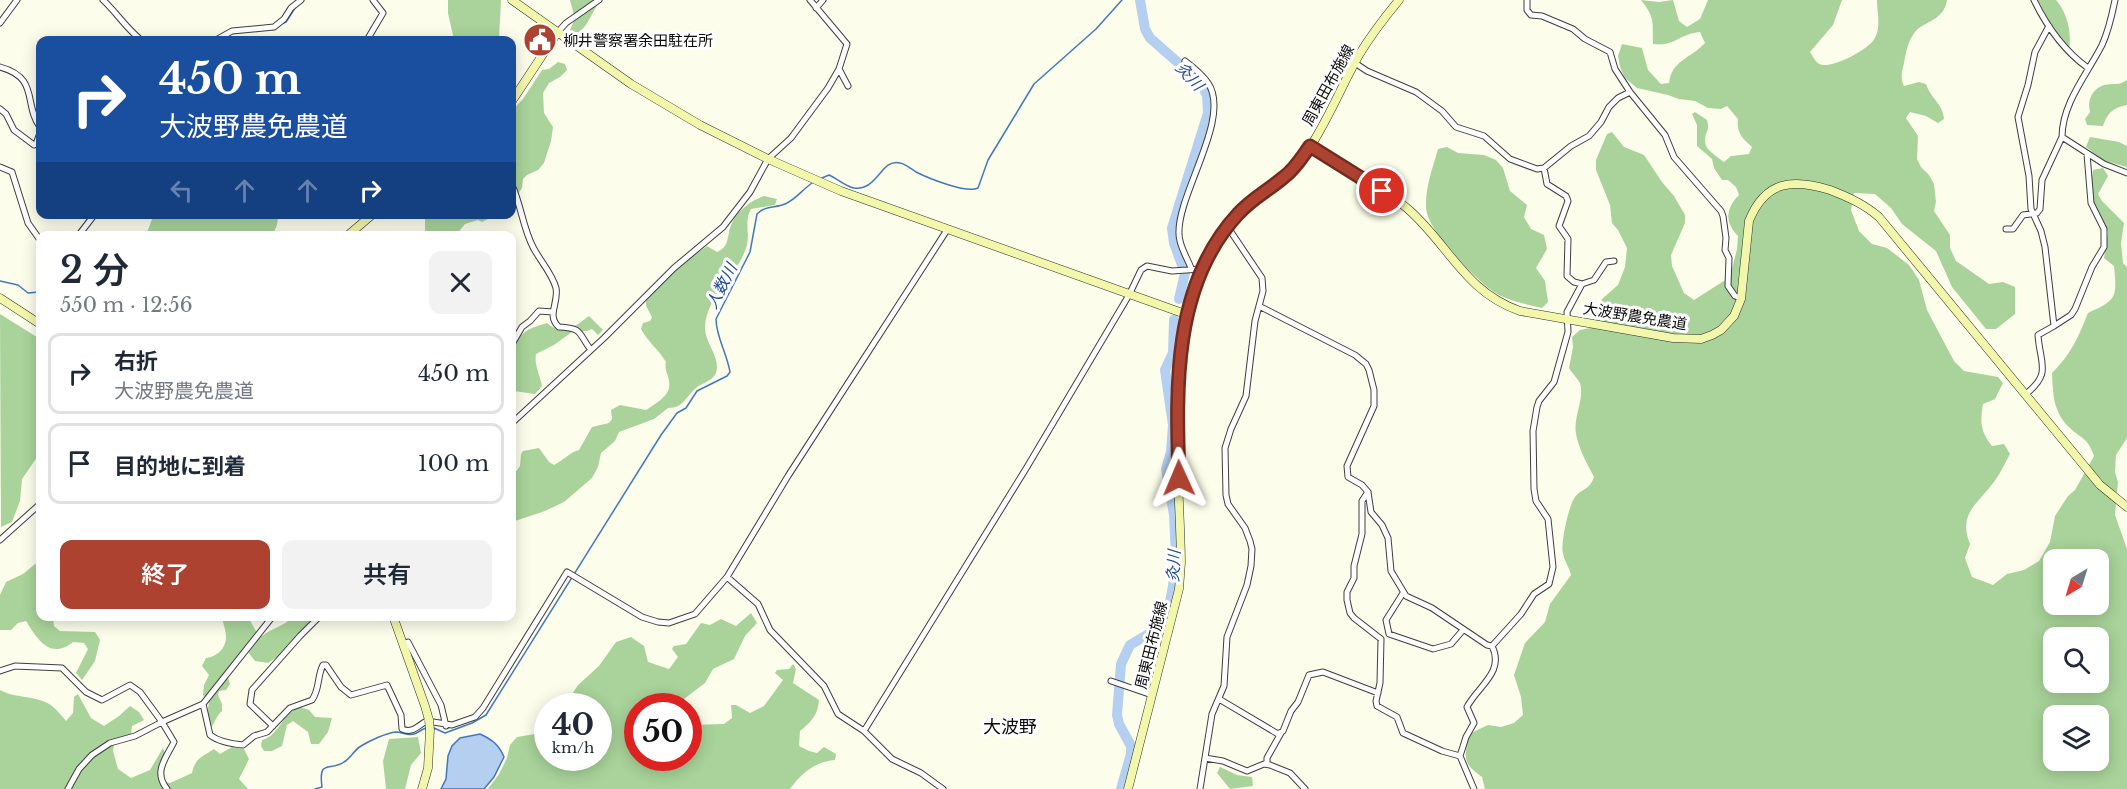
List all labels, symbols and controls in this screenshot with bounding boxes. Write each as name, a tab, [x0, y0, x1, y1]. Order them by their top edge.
public building icon: 柳井警察署余田駐在所	[522, 22, 558, 58]
place label: 柳井警察署余田駐在所	[563, 31, 713, 50]
street label: 周東田布施線	[1298, 41, 1358, 129]
text: 450 m	[159, 53, 301, 105]
water label: 灸川	[1172, 57, 1210, 96]
icon: right	[60, 60, 138, 138]
text: 大波野農免農道	[159, 110, 348, 143]
pin	[1356, 165, 1407, 216]
icon: left	[165, 174, 198, 207]
icon: ahead	[228, 174, 261, 207]
icon: ahead	[291, 174, 324, 207]
icon: right	[354, 174, 387, 207]
icon: arrive	[1365, 174, 1398, 207]
text: 2 分	[60, 248, 129, 293]
button: close	[429, 251, 492, 314]
water label: 人数川	[701, 258, 742, 312]
text: 550 m · 12:56	[60, 293, 193, 317]
street label: 大波野農免農道	[1582, 298, 1688, 334]
text: 右折	[114, 348, 158, 375]
icon: right	[63, 357, 96, 390]
text: 450 m	[418, 360, 489, 387]
text: 大波野農免農道	[114, 379, 254, 403]
position arrow	[1147, 446, 1211, 510]
icon: arrive	[63, 447, 96, 480]
text: 100 m	[418, 450, 489, 477]
text: 目的地に到着	[114, 453, 246, 480]
button: 終了	[60, 540, 270, 609]
button: 共有	[282, 540, 492, 609]
water label: 灸川	[1162, 548, 1184, 583]
north arrow	[2043, 549, 2109, 615]
map controls	[2043, 549, 2109, 771]
street label: 周東田布施線	[1131, 599, 1171, 691]
button: search	[2043, 627, 2109, 693]
speed limit sign: 50	[624, 693, 702, 771]
button: layers	[2043, 705, 2109, 771]
text: 40	[552, 706, 594, 743]
district label: 大波野	[983, 716, 1037, 738]
text: km/h	[552, 738, 594, 757]

